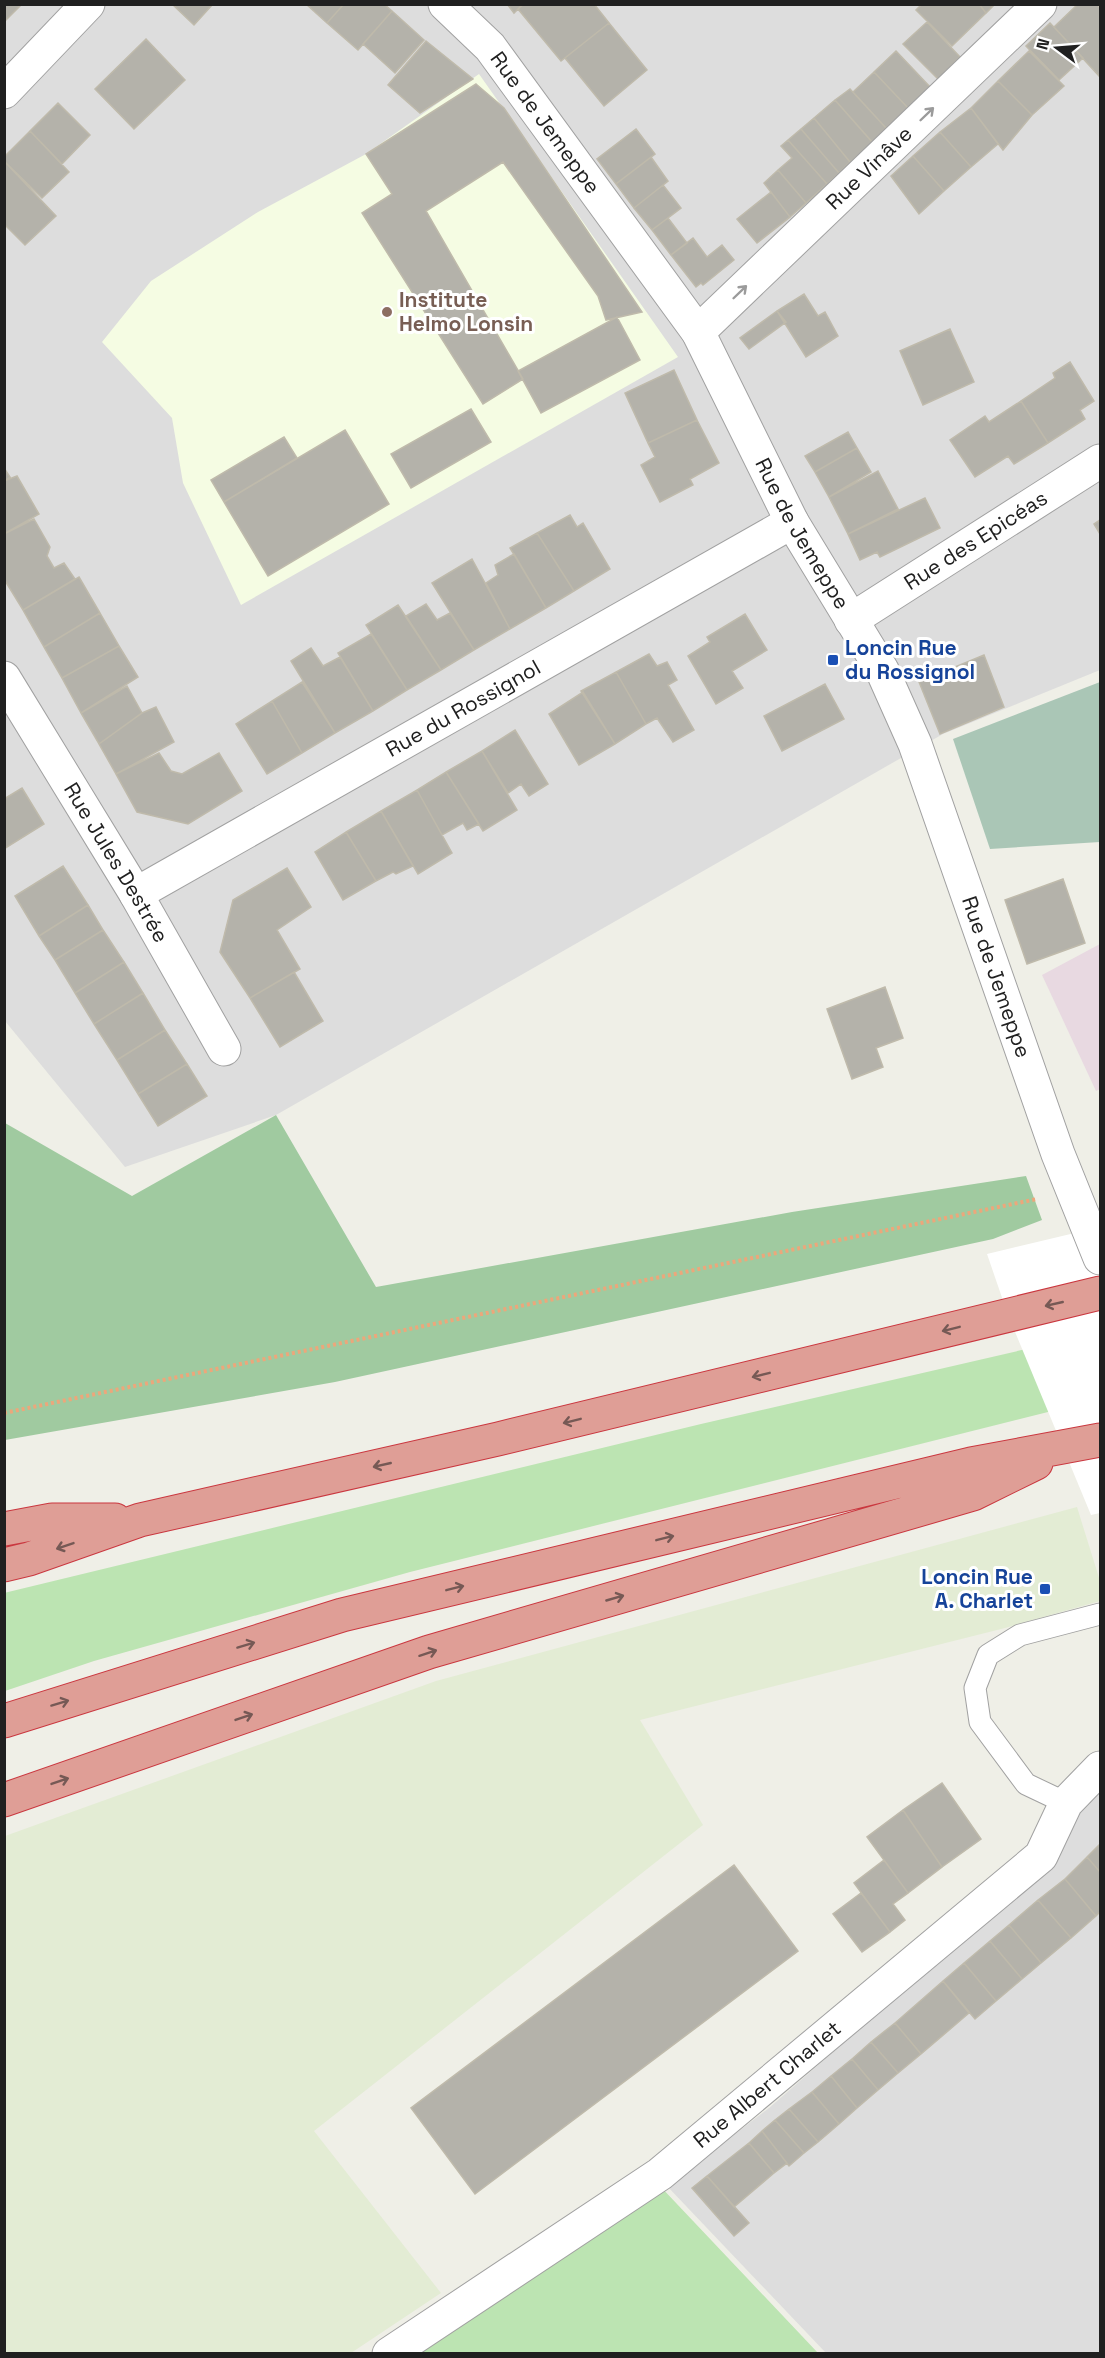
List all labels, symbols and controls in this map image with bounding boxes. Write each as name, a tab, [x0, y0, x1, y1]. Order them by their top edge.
north arrow	[1027, 18, 1087, 78]
text: N	[1031, 36, 1055, 52]
street label: Rue de Jemeppe	[485, 46, 607, 199]
one-way arrow	[919, 106, 934, 121]
street label: Rue Vinâve	[820, 120, 918, 215]
one-way arrow	[733, 285, 748, 299]
place label: Institute Helmo Lonsin	[399, 286, 533, 337]
marker: Institute Helmo Lonsin	[380, 305, 394, 319]
street label: Rue de Jemeppe	[749, 453, 856, 614]
street label: Rue des Epicéas	[899, 484, 1052, 596]
place label: Loncin Rue du Rossignol	[845, 634, 975, 685]
street label: Rue du Rossignol	[381, 653, 545, 763]
marker: Loncin Rue du Rossignol	[826, 653, 840, 667]
street label: Rue Jules Destrée	[58, 777, 175, 947]
street label: Rue de Jemeppe	[956, 892, 1037, 1061]
one-way arrow	[1045, 1298, 1064, 1310]
one-way arrow	[942, 1323, 961, 1335]
one-way arrow	[752, 1369, 771, 1381]
one-way arrow	[563, 1415, 582, 1427]
one-way arrow	[373, 1460, 392, 1471]
one-way arrow	[655, 1531, 674, 1543]
one-way arrow	[56, 1542, 75, 1553]
place label: Loncin Rue A. Charlet	[921, 1563, 1033, 1614]
one-way arrow	[445, 1582, 464, 1594]
marker: Loncin Rue A. Charlet	[1038, 1582, 1052, 1596]
one-way arrow	[605, 1592, 624, 1603]
one-way arrow	[237, 1639, 256, 1650]
one-way arrow	[418, 1647, 437, 1658]
one-way arrow	[50, 1697, 69, 1708]
one-way arrow	[234, 1710, 253, 1721]
one-way arrow	[50, 1775, 69, 1786]
street label: Rue Albert Charlet	[688, 2015, 846, 2154]

